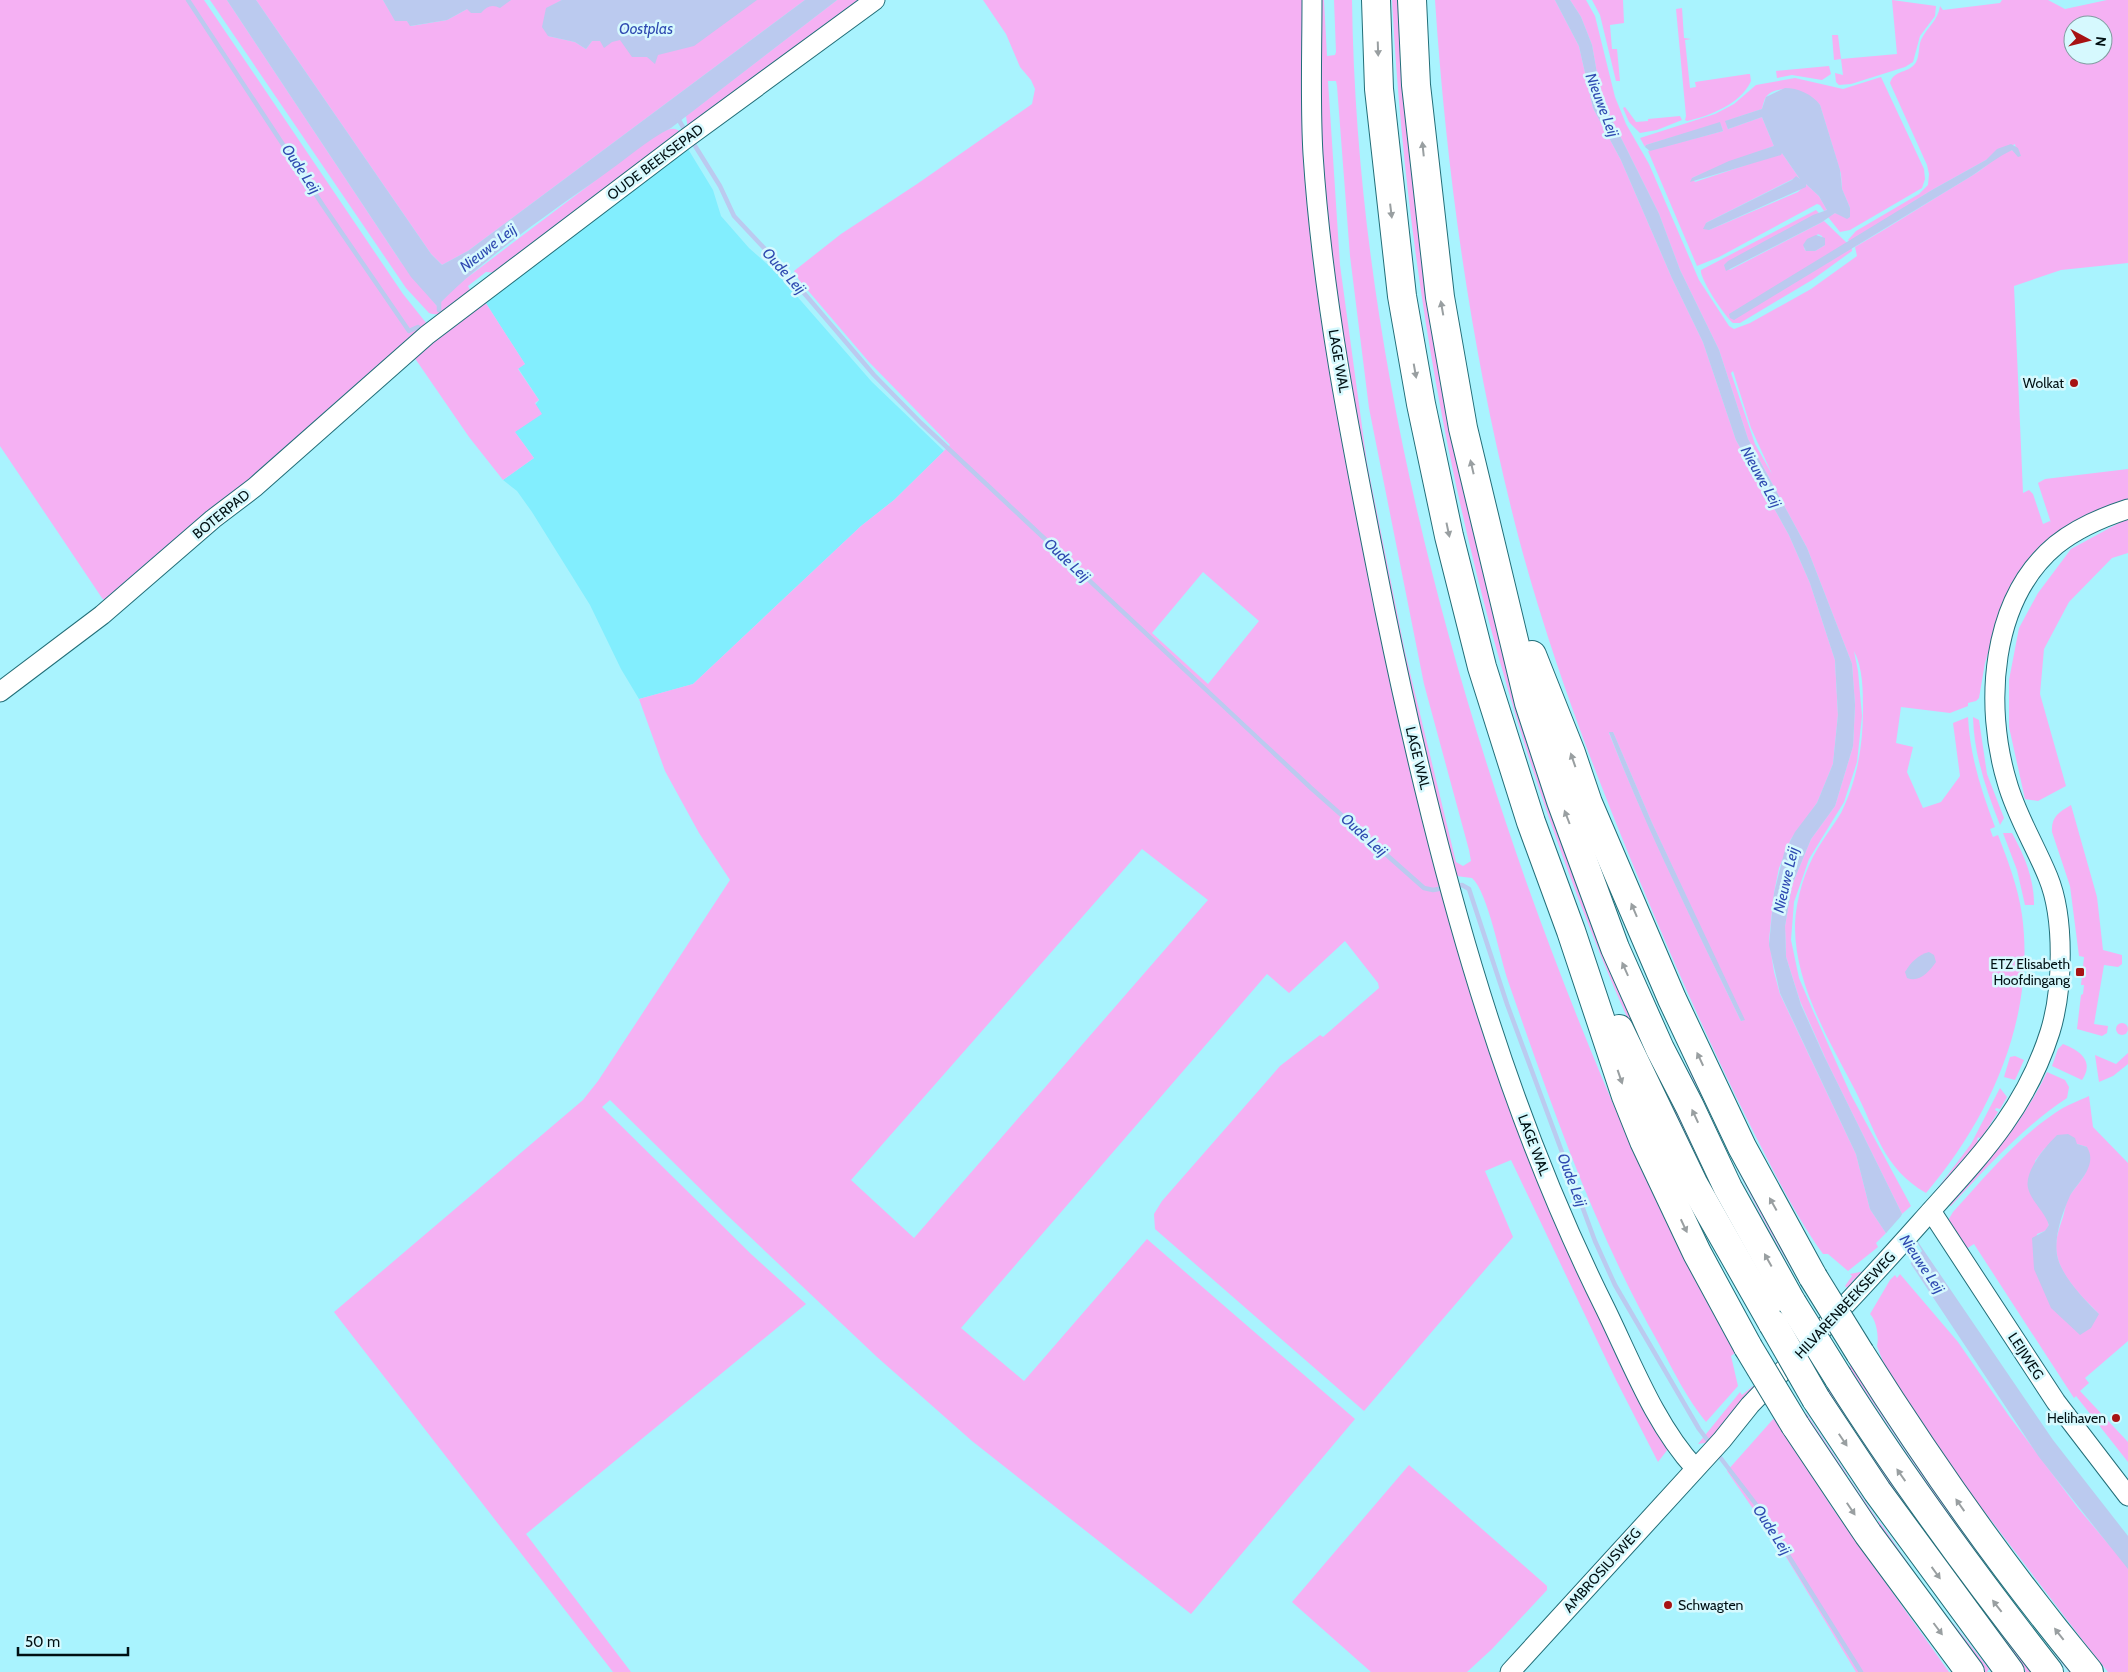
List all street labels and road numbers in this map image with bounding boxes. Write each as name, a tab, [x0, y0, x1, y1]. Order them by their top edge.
street label: OUDE BEEKSEPAD	[603, 120, 707, 204]
street label: LAGE WAL	[1325, 328, 1353, 394]
street label: BOTERPAD	[189, 485, 253, 543]
street label: LAGE WAL	[1402, 725, 1434, 791]
street label: LAGE WAL	[1514, 1112, 1554, 1178]
street label: HILVARENBEEKSEWEG	[1791, 1248, 1899, 1362]
street label: LEIJWEG	[2004, 1329, 2048, 1383]
street label: AMBROSIUSWEG	[1559, 1524, 1645, 1616]

